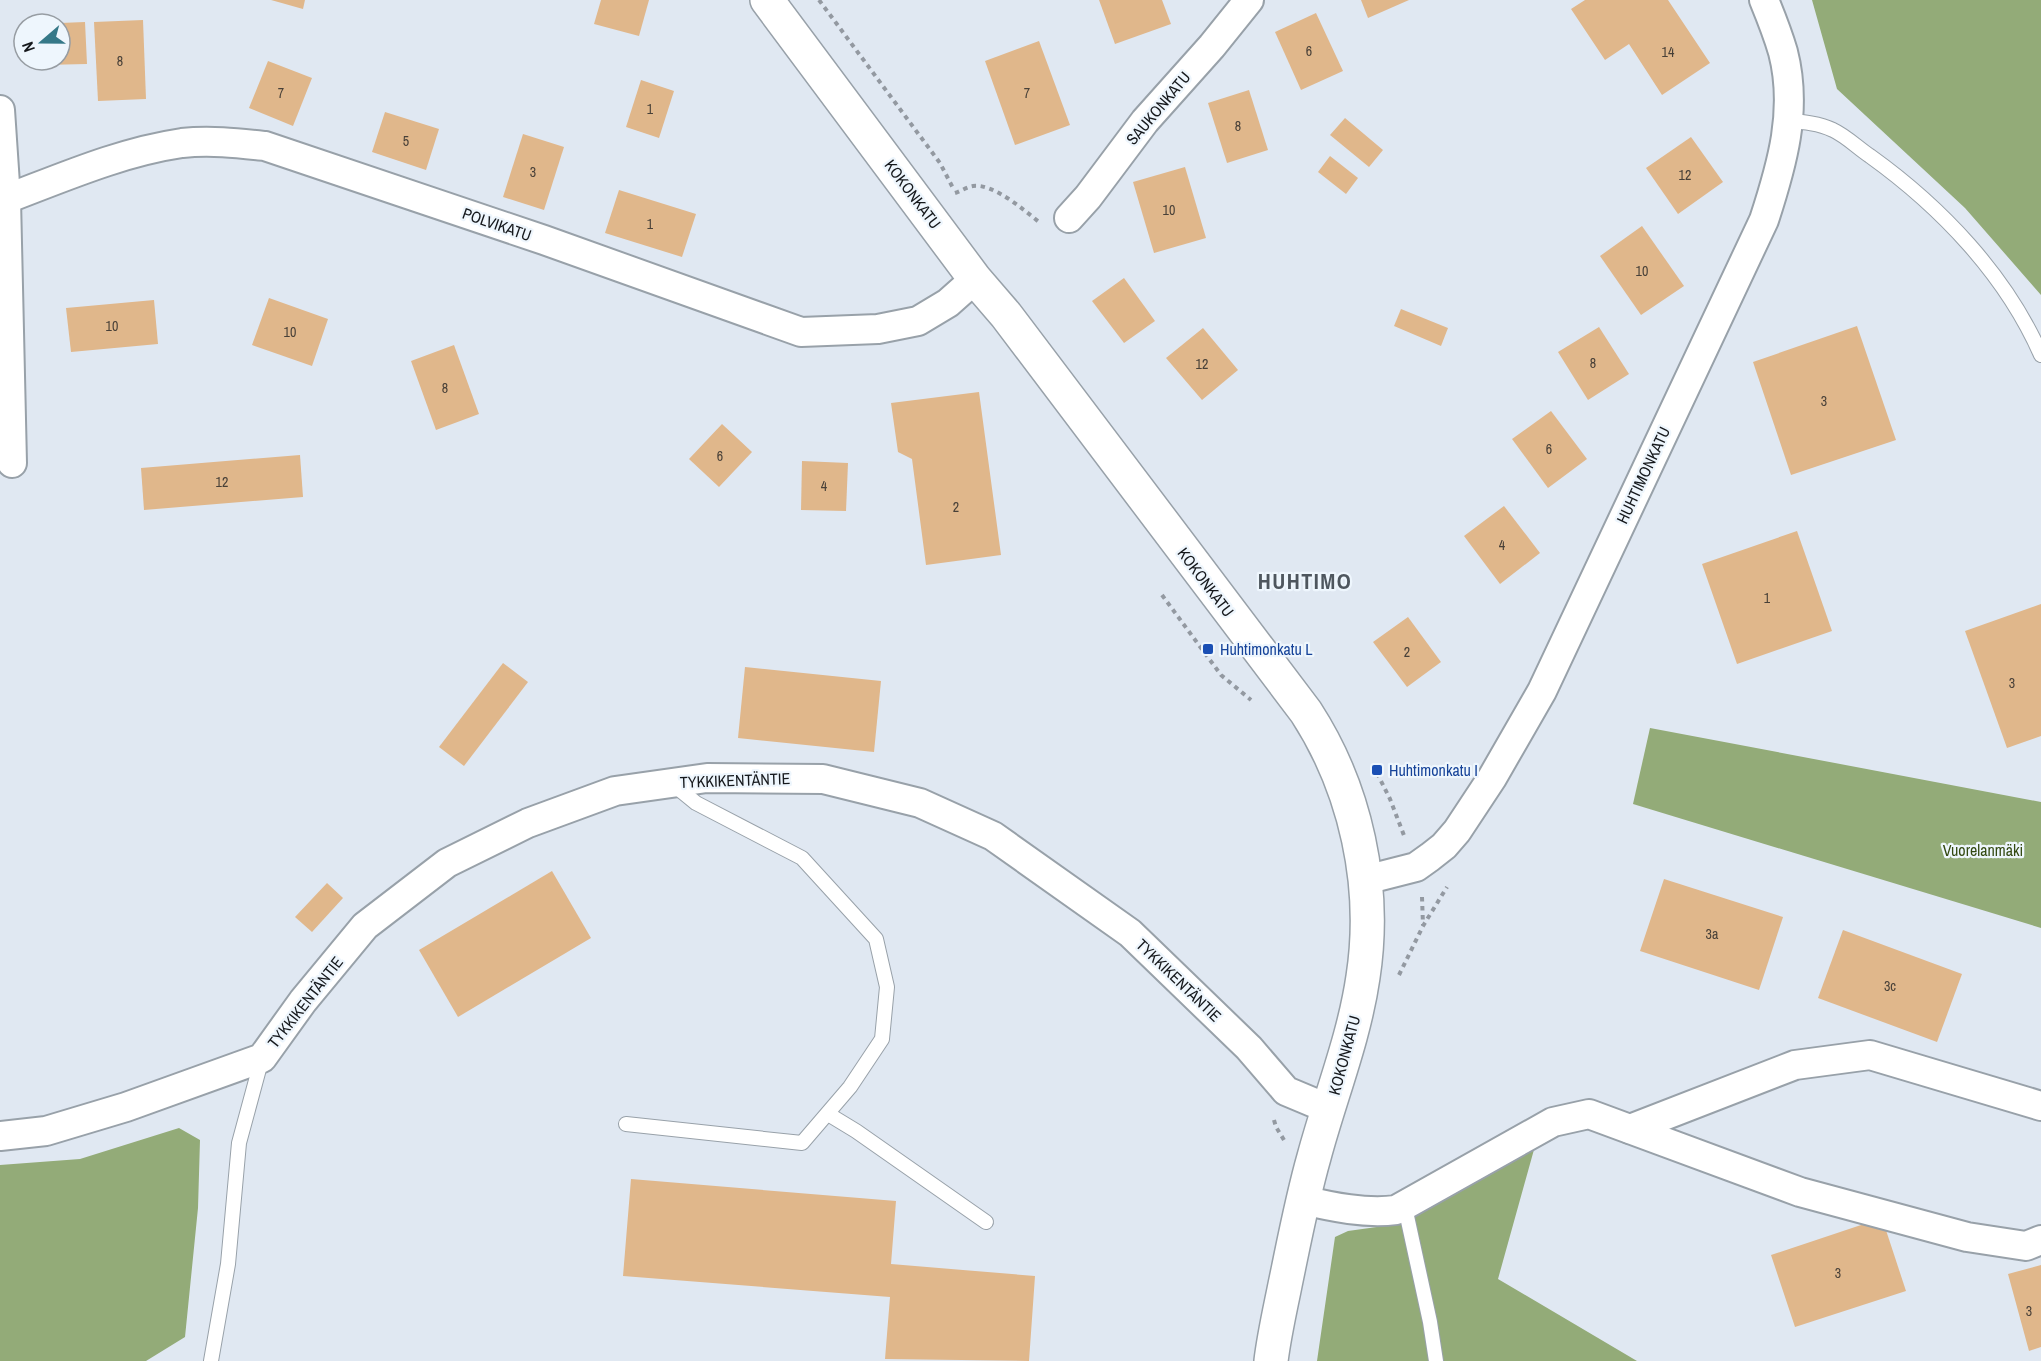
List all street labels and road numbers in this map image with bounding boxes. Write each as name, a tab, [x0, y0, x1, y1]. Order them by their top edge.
street label: SAUKONKATU	[1121, 67, 1195, 149]
street label: KOKONKATU	[880, 155, 946, 233]
street label: POLVIKATU	[460, 202, 534, 246]
street label: HUHTIMONKATU	[1611, 423, 1675, 527]
street label: KOKONKATU	[1173, 543, 1239, 621]
street label: TYKKIKENTÄNTIE	[679, 767, 791, 793]
street label: TYKKIKENTÄNTIE	[1132, 934, 1226, 1026]
street label: TYKKIKENTÄNTIE	[262, 952, 348, 1052]
street label: KOKONKATU	[1323, 1013, 1365, 1097]

